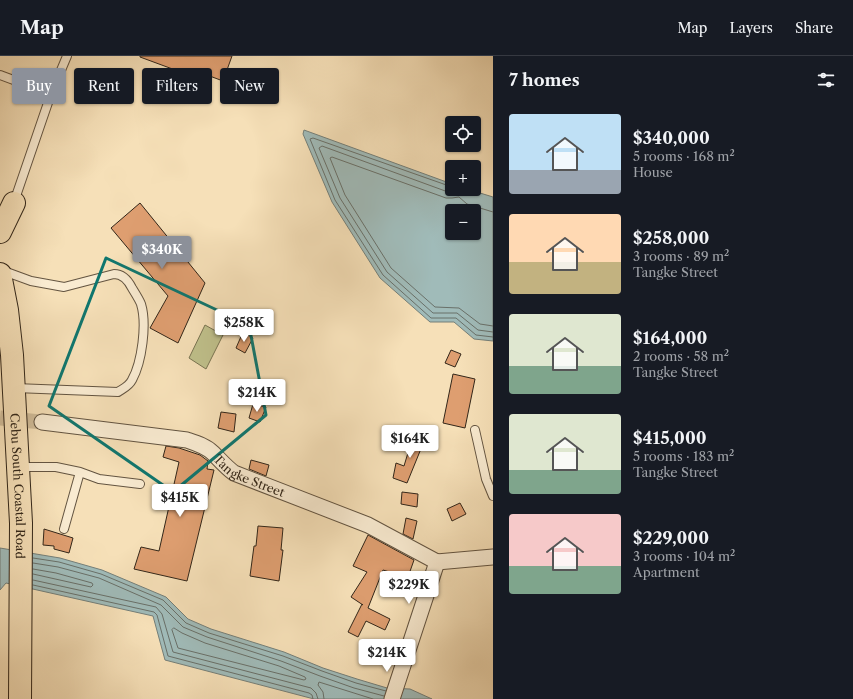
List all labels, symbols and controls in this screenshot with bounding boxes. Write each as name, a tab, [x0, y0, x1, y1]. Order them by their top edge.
text: Map	[20, 16, 64, 39]
text: Map	[677, 19, 707, 37]
text: Layers	[729, 19, 773, 37]
text: Share	[795, 19, 833, 37]
chip: Buy	[12, 68, 66, 104]
chip: Rent	[74, 68, 134, 104]
chip: Filters	[142, 68, 212, 104]
chip: New	[220, 68, 279, 104]
icon: filters	[815, 69, 837, 91]
text: 7 homes	[509, 70, 580, 90]
map controls	[445, 116, 481, 240]
button: locate	[445, 116, 481, 152]
text: $340,000	[633, 128, 710, 148]
icon: home	[541, 130, 589, 178]
text: 5 rooms · 168 m²	[633, 148, 735, 164]
button: +	[445, 160, 481, 196]
text: House	[633, 164, 673, 180]
button: −	[445, 204, 481, 240]
text: $258,000	[633, 228, 709, 248]
icon: home	[541, 230, 589, 278]
pin: $340K	[134, 236, 190, 270]
text: $340K	[142, 241, 182, 257]
text: 3 rooms · 89 m²	[633, 248, 729, 264]
text: Tangke Street	[633, 264, 718, 280]
pin: $258K	[216, 309, 272, 343]
text: $258K	[224, 314, 264, 330]
text: $164,000	[633, 328, 707, 348]
icon: home	[541, 330, 589, 378]
text: 2 rooms · 58 m²	[633, 348, 729, 364]
text: Tangke Street	[633, 364, 718, 380]
pin: $214K	[229, 379, 285, 413]
text: $214K	[238, 384, 276, 400]
street label: Cebu South Coastal Road	[8, 413, 29, 560]
pin: $164K	[382, 425, 438, 459]
text: $415,000	[633, 428, 707, 448]
text: $164K	[391, 430, 429, 446]
icon: home	[541, 430, 589, 478]
text: 5 rooms · 183 m²	[633, 448, 734, 464]
street label: Tangke Street	[211, 451, 288, 500]
text: Tangke Street	[633, 464, 718, 480]
pin: $415K	[152, 484, 208, 518]
text: $415K	[161, 489, 199, 505]
text: $229,000	[633, 528, 709, 548]
icon: home	[541, 530, 589, 578]
text: 3 rooms · 104 m²	[633, 548, 735, 564]
text: Apartment	[633, 564, 700, 580]
pin: $229K	[381, 571, 437, 605]
text: $229K	[389, 576, 429, 592]
pin: $214K	[359, 639, 415, 673]
text: $214K	[368, 644, 406, 660]

